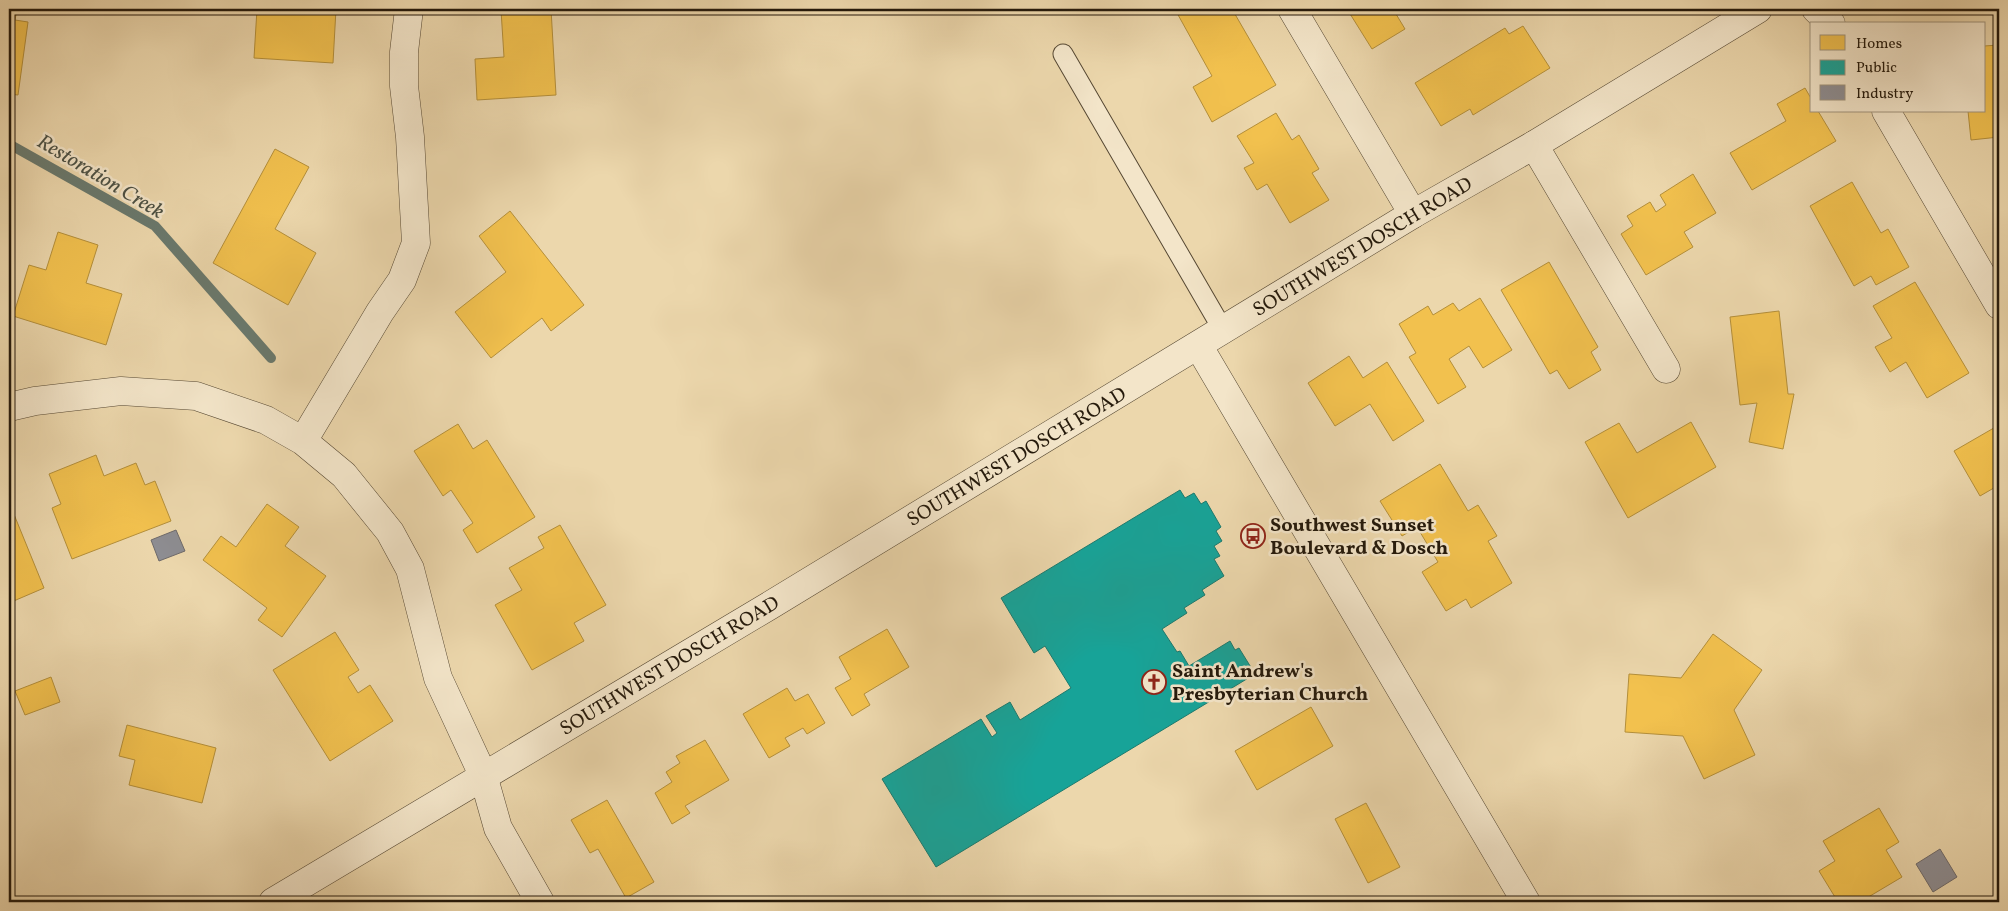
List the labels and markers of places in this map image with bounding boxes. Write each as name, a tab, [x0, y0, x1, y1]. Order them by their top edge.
place label: Southwest Sunset Boulevard & Dosch	[1270, 512, 1448, 563]
bus stop icon: Southwest Sunset Boulevard & Dosch	[1240, 523, 1266, 549]
place label: Saint Andrew's Presbyterian Church	[1172, 658, 1368, 709]
church icon: Saint Andrew's Presbyterian Church	[1141, 669, 1167, 695]

